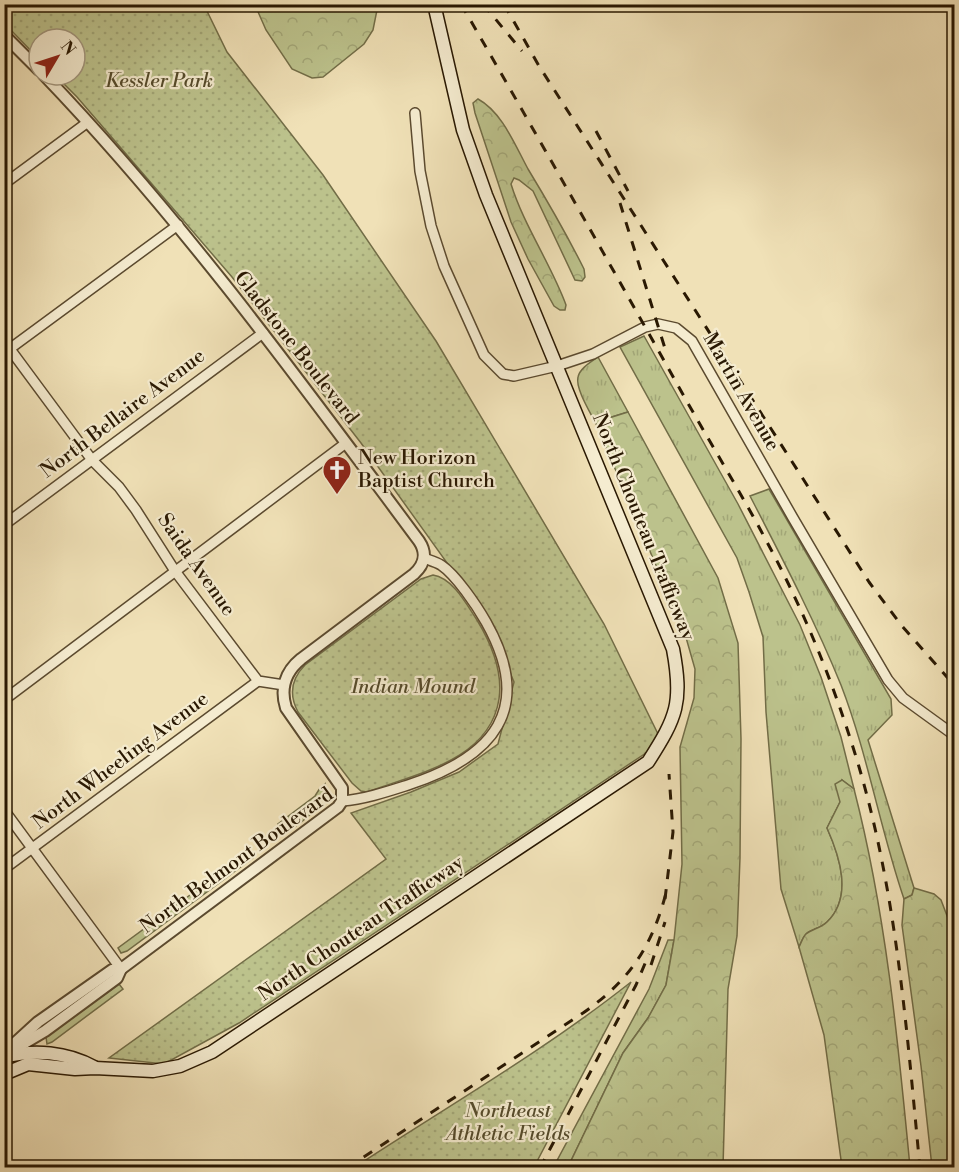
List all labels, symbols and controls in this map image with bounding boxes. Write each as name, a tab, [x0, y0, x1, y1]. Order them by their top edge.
north arrow	[27, 27, 87, 87]
text: N	[56, 37, 80, 60]
park label: Kessler Park	[105, 69, 213, 94]
street label: Gladstone Boulevard	[228, 266, 364, 430]
street label: Martin Avenue	[697, 328, 785, 456]
street label: North Bellaire Avenue	[36, 344, 210, 484]
street label: North Chouteau Trafficway	[586, 410, 700, 645]
place label: New Horizon Baptist Church	[357, 446, 495, 494]
church icon: New Horizon Baptist Church	[321, 454, 353, 496]
street label: Saida Avenue	[151, 509, 241, 621]
park label: Indian Mound	[350, 675, 476, 700]
street label: North Wheeling Avenue	[28, 687, 214, 835]
street label: North Belmont Boulevard	[135, 782, 339, 940]
street label: North Chouteau Trafficway	[253, 851, 469, 1007]
park label: Northeast Athletic Fields	[444, 1099, 571, 1147]

